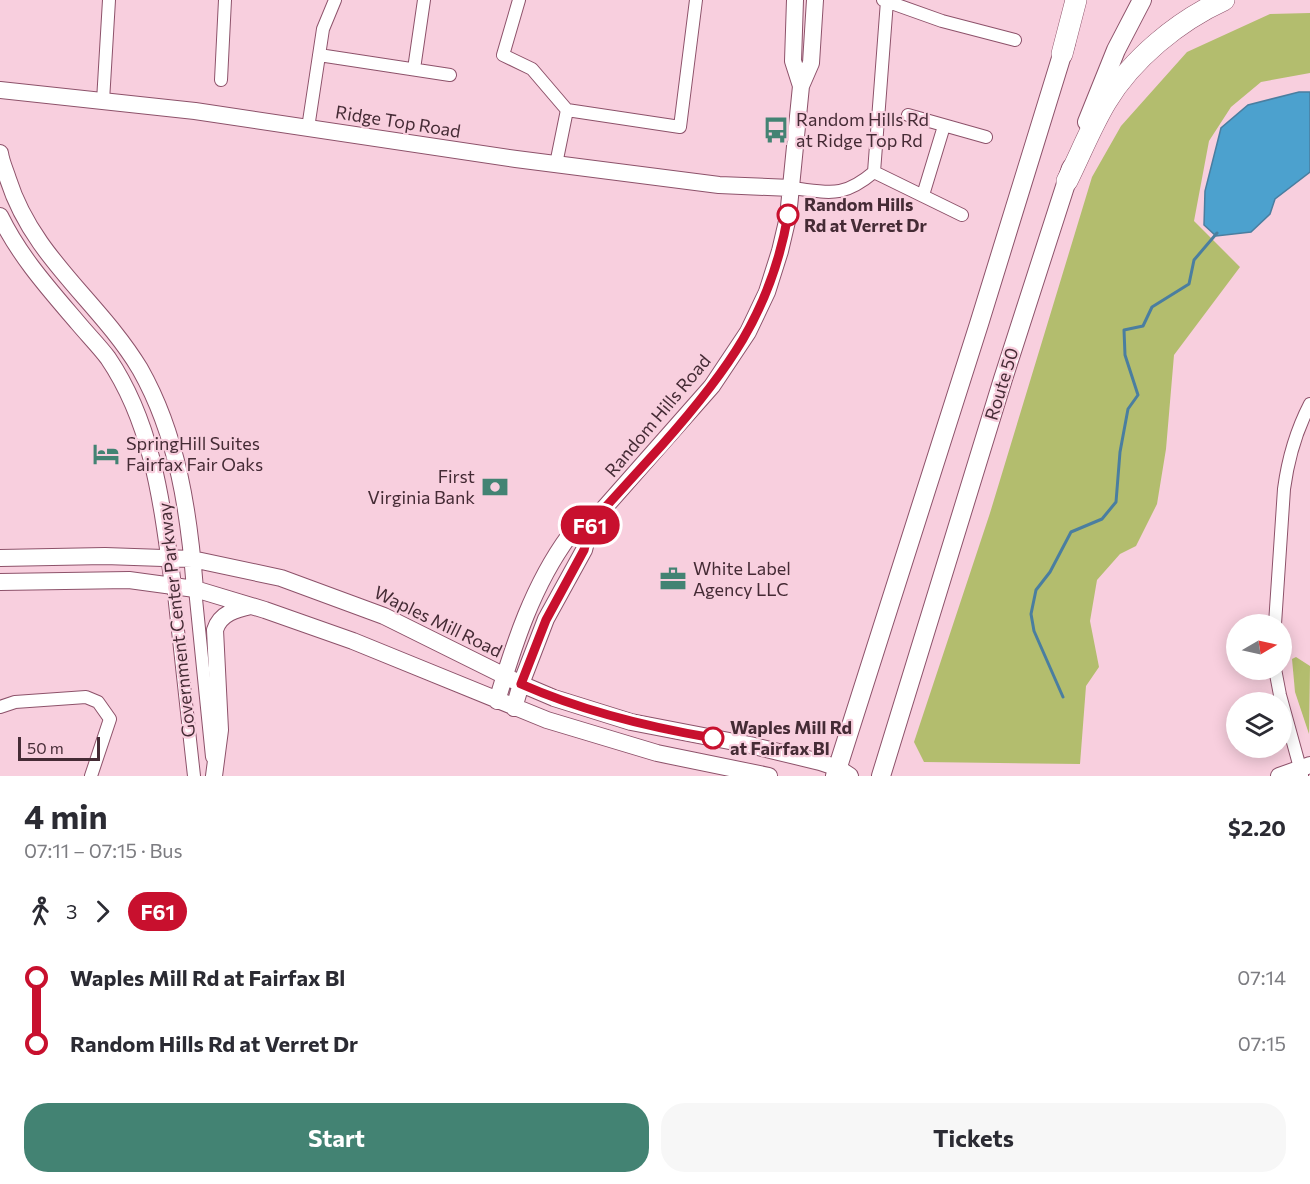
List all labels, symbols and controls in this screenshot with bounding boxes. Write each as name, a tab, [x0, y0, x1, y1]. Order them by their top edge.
street label: Ridge Top Road	[334, 100, 462, 142]
place label: Random Hills Rd at Ridge Top Rd	[796, 108, 929, 151]
bus stop icon: Random Hills Rd at Ridge Top Rd	[761, 115, 791, 145]
place label: Random Hills Rd at Verret Dr	[804, 193, 928, 236]
marker: Random Hills Rd at Verret Dr	[777, 204, 799, 226]
street label: Route 50	[980, 345, 1022, 423]
street label: Random Hills Road	[600, 350, 715, 481]
place label: SpringHill Suites Fairfax Fair Oaks	[126, 432, 263, 475]
hotel icon: SpringHill Suites Fairfax Fair Oaks	[91, 439, 121, 469]
place label: First Virginia Bank	[368, 465, 475, 508]
bank icon: First Virginia Bank	[480, 472, 510, 502]
street label: Government Center Parkway	[153, 502, 199, 739]
line badge: F61	[556, 506, 624, 544]
text: F61	[573, 513, 607, 538]
place label: White Label Agency LLC	[693, 557, 791, 600]
office icon: White Label Agency LLC	[658, 564, 688, 594]
street label: Waples Mill Road	[371, 581, 506, 662]
north arrow	[1226, 614, 1292, 680]
map controls	[1226, 614, 1292, 758]
button: layers	[1226, 692, 1292, 758]
place label: Waples Mill Rd at Fairfax Bl	[730, 716, 852, 759]
marker: Waples Mill Rd at Fairfax Bl	[702, 727, 724, 749]
scale bar	[18, 734, 100, 762]
text: 50 m	[27, 738, 64, 757]
text: 4 min	[24, 795, 108, 836]
text: $2.20	[1228, 814, 1286, 841]
text: 07:11 – 07:15 · Bus	[24, 838, 183, 862]
icon: walk	[24, 895, 57, 928]
icon: forward	[86, 895, 119, 928]
text: 3	[66, 899, 77, 923]
text: F61	[140, 899, 175, 924]
text: Waples Mill Rd at Fairfax Bl	[70, 964, 345, 991]
text: 07:14	[1237, 965, 1286, 989]
text: Random Hills Rd at Verret Dr	[70, 1030, 358, 1057]
text: 07:15	[1238, 1031, 1286, 1055]
button: Start	[24, 1103, 649, 1172]
button: Tickets	[661, 1103, 1286, 1172]

